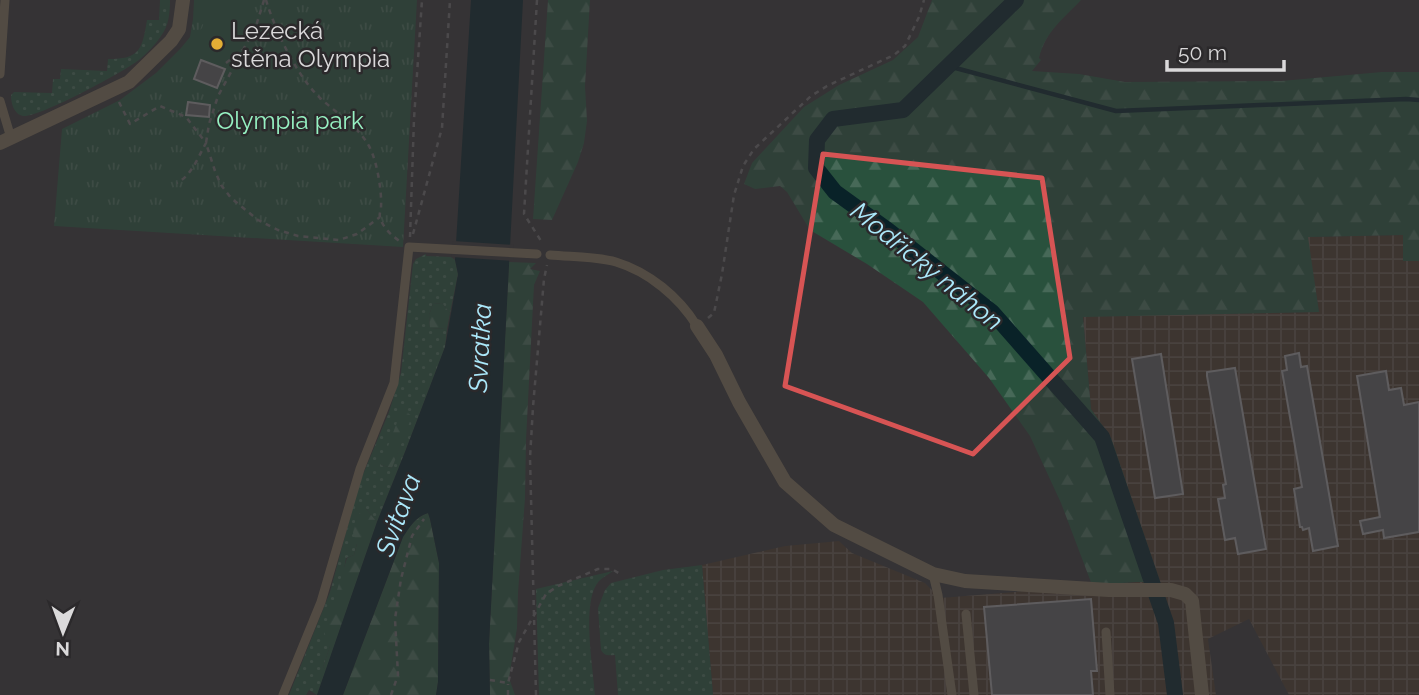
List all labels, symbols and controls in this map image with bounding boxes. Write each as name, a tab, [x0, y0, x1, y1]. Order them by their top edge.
place label: Lezecká stěna Olympia	[231, 16, 390, 73]
scale bar	[1167, 28, 1284, 72]
marker: Lezecká stěna Olympia	[209, 36, 225, 52]
text: 50 m	[1178, 40, 1227, 65]
park label: Olympia park	[216, 106, 364, 135]
water label: Modřický náhon	[845, 196, 1009, 336]
water label: Svratka	[463, 303, 497, 394]
water label: Svitava	[369, 470, 427, 561]
north arrow	[28, 597, 98, 667]
text: N	[55, 638, 70, 660]

